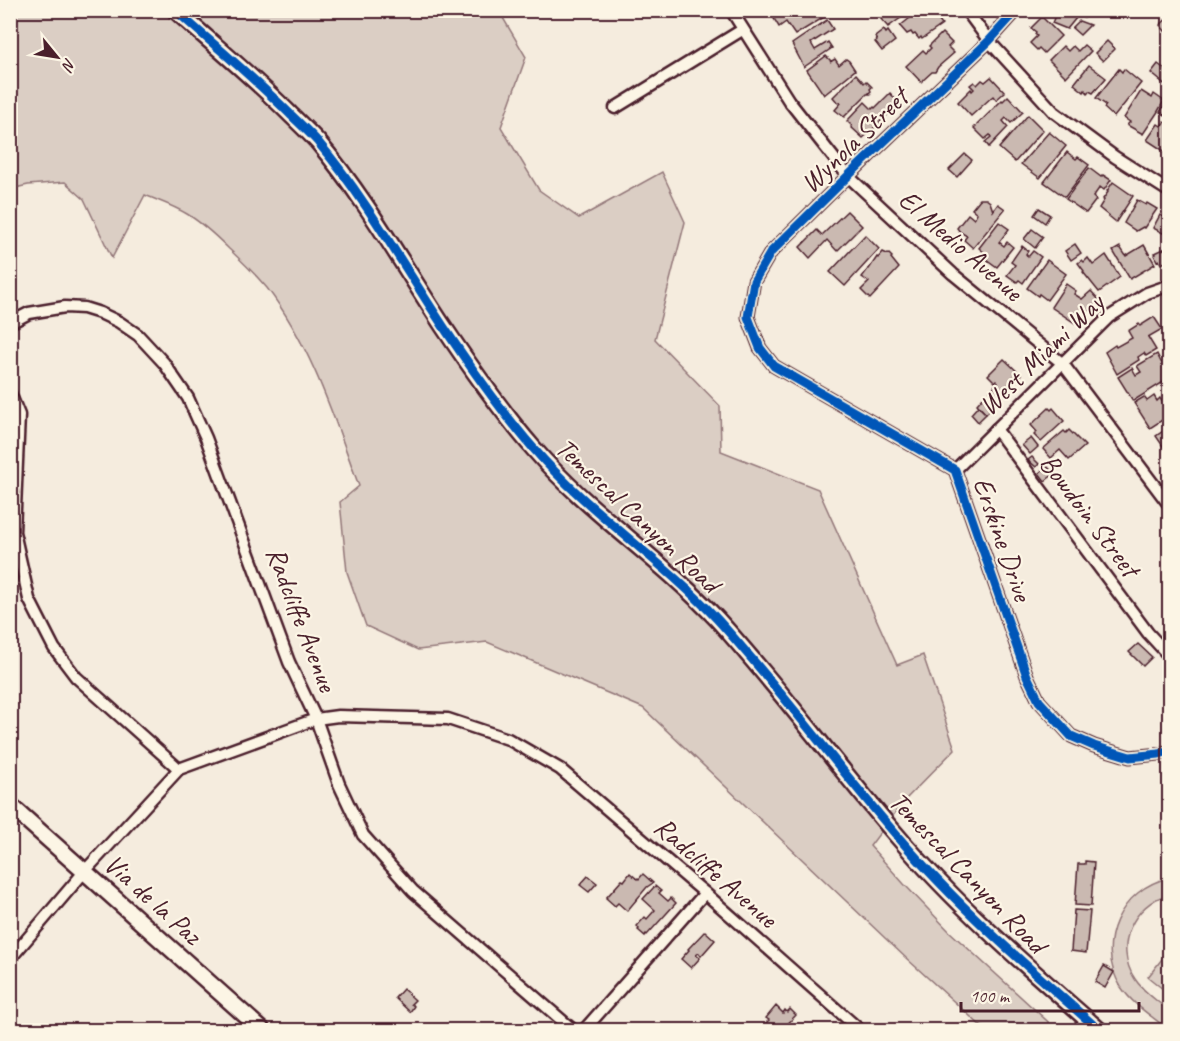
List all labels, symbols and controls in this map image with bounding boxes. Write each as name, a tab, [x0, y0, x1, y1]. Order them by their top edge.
north arrow	[27, 27, 87, 87]
text: N	[56, 55, 80, 76]
street label: Wynola Street	[793, 77, 918, 200]
street label: El Medio Avenue	[892, 182, 1032, 310]
street label: West Miami Way	[971, 284, 1113, 422]
street label: Temescal Canyon Road	[549, 430, 730, 603]
street label: Bowdoin Street	[1032, 447, 1150, 586]
street label: Erskine Drive	[966, 473, 1041, 607]
street label: Radcliffe Avenue	[258, 542, 346, 698]
street label: Temescal Canyon Road	[882, 784, 1057, 963]
street label: Radcliffe Avenue	[647, 809, 786, 936]
street label: Via de la Paz	[97, 846, 211, 953]
scale bar	[961, 975, 1140, 1013]
text: 100 m	[970, 985, 1011, 1007]

